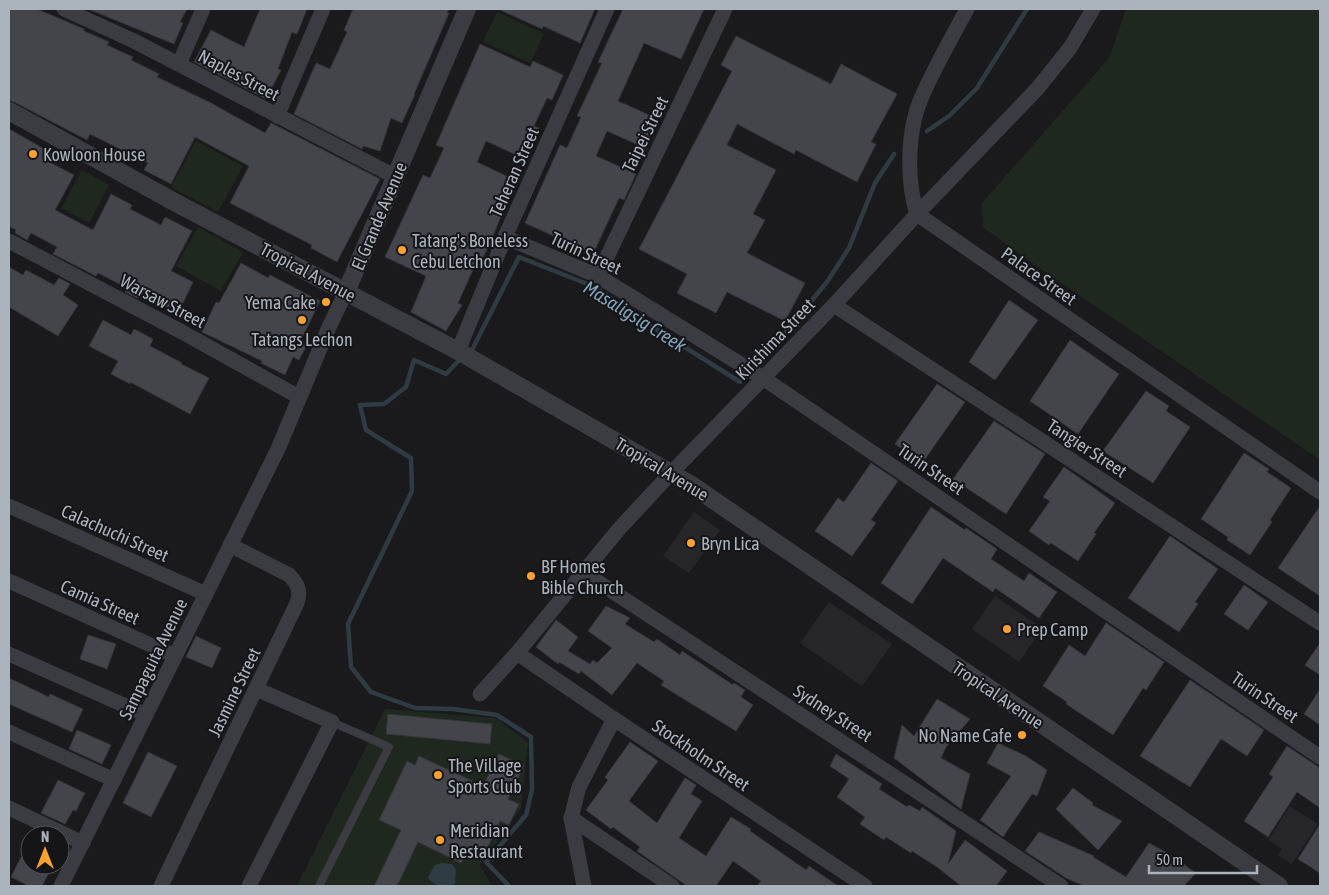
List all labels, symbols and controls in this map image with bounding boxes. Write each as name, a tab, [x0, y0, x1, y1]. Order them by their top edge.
street label: Naples Street	[195, 45, 283, 105]
street label: Taipei Street	[618, 93, 672, 175]
street label: Teheran Street	[485, 124, 543, 220]
place label: Kowloon House	[43, 144, 145, 165]
marker: Kowloon House	[27, 148, 39, 160]
street label: El Grande Avenue	[347, 159, 411, 273]
street label: Turin Street	[547, 227, 625, 279]
place label: Tatang's Boneless Cebu Letchon	[412, 230, 528, 272]
street label: Tropical Avenue	[257, 238, 359, 306]
street label: Palace Street	[997, 243, 1081, 309]
marker: Tatang's Boneless Cebu Letchon	[396, 244, 408, 256]
street label: Warsaw Street	[117, 270, 209, 332]
water label: Masaligsig Creek	[580, 276, 691, 357]
place label: Yema Cake	[245, 292, 316, 313]
street label: Kirishima Street	[731, 294, 819, 384]
marker: Yema Cake	[320, 296, 332, 308]
marker: Tatangs Lechon	[296, 314, 308, 326]
place label: Tatangs Lechon	[251, 329, 353, 350]
street label: Tangier Street	[1043, 414, 1131, 482]
street label: Tropical Avenue	[611, 433, 713, 505]
street label: Turin Street	[894, 439, 968, 499]
street label: Calachuchi Street	[58, 500, 172, 566]
place label: Bryn Lica	[701, 533, 760, 554]
marker: Bryn Lica	[685, 537, 697, 549]
place label: BF Homes Bible Church	[541, 556, 624, 598]
marker: BF Homes Bible Church	[525, 570, 537, 582]
street label: Camia Street	[57, 575, 143, 629]
street label: Sampaguita Avenue	[115, 595, 191, 723]
place label: Prep Camp	[1017, 619, 1088, 640]
marker: Prep Camp	[1001, 623, 1013, 635]
street label: Jasmine Street	[203, 644, 265, 740]
street label: Tropical Avenue	[948, 657, 1048, 733]
street label: Turin Street	[1228, 667, 1302, 727]
street label: Sydney Street	[790, 680, 876, 746]
street label: Stockholm Street	[649, 715, 753, 795]
place label: No Name Cafe	[918, 725, 1012, 746]
marker: No Name Cafe	[1016, 729, 1028, 741]
place label: The Village Sports Club	[448, 755, 522, 797]
marker: The Village Sports Club	[432, 769, 444, 781]
place label: Meridian Restaurant	[450, 820, 523, 862]
north arrow	[20, 825, 70, 875]
text: N	[41, 829, 49, 845]
marker: Meridian Restaurant	[434, 834, 446, 846]
scale bar	[1149, 842, 1256, 874]
text: 50 m	[1156, 851, 1183, 868]

